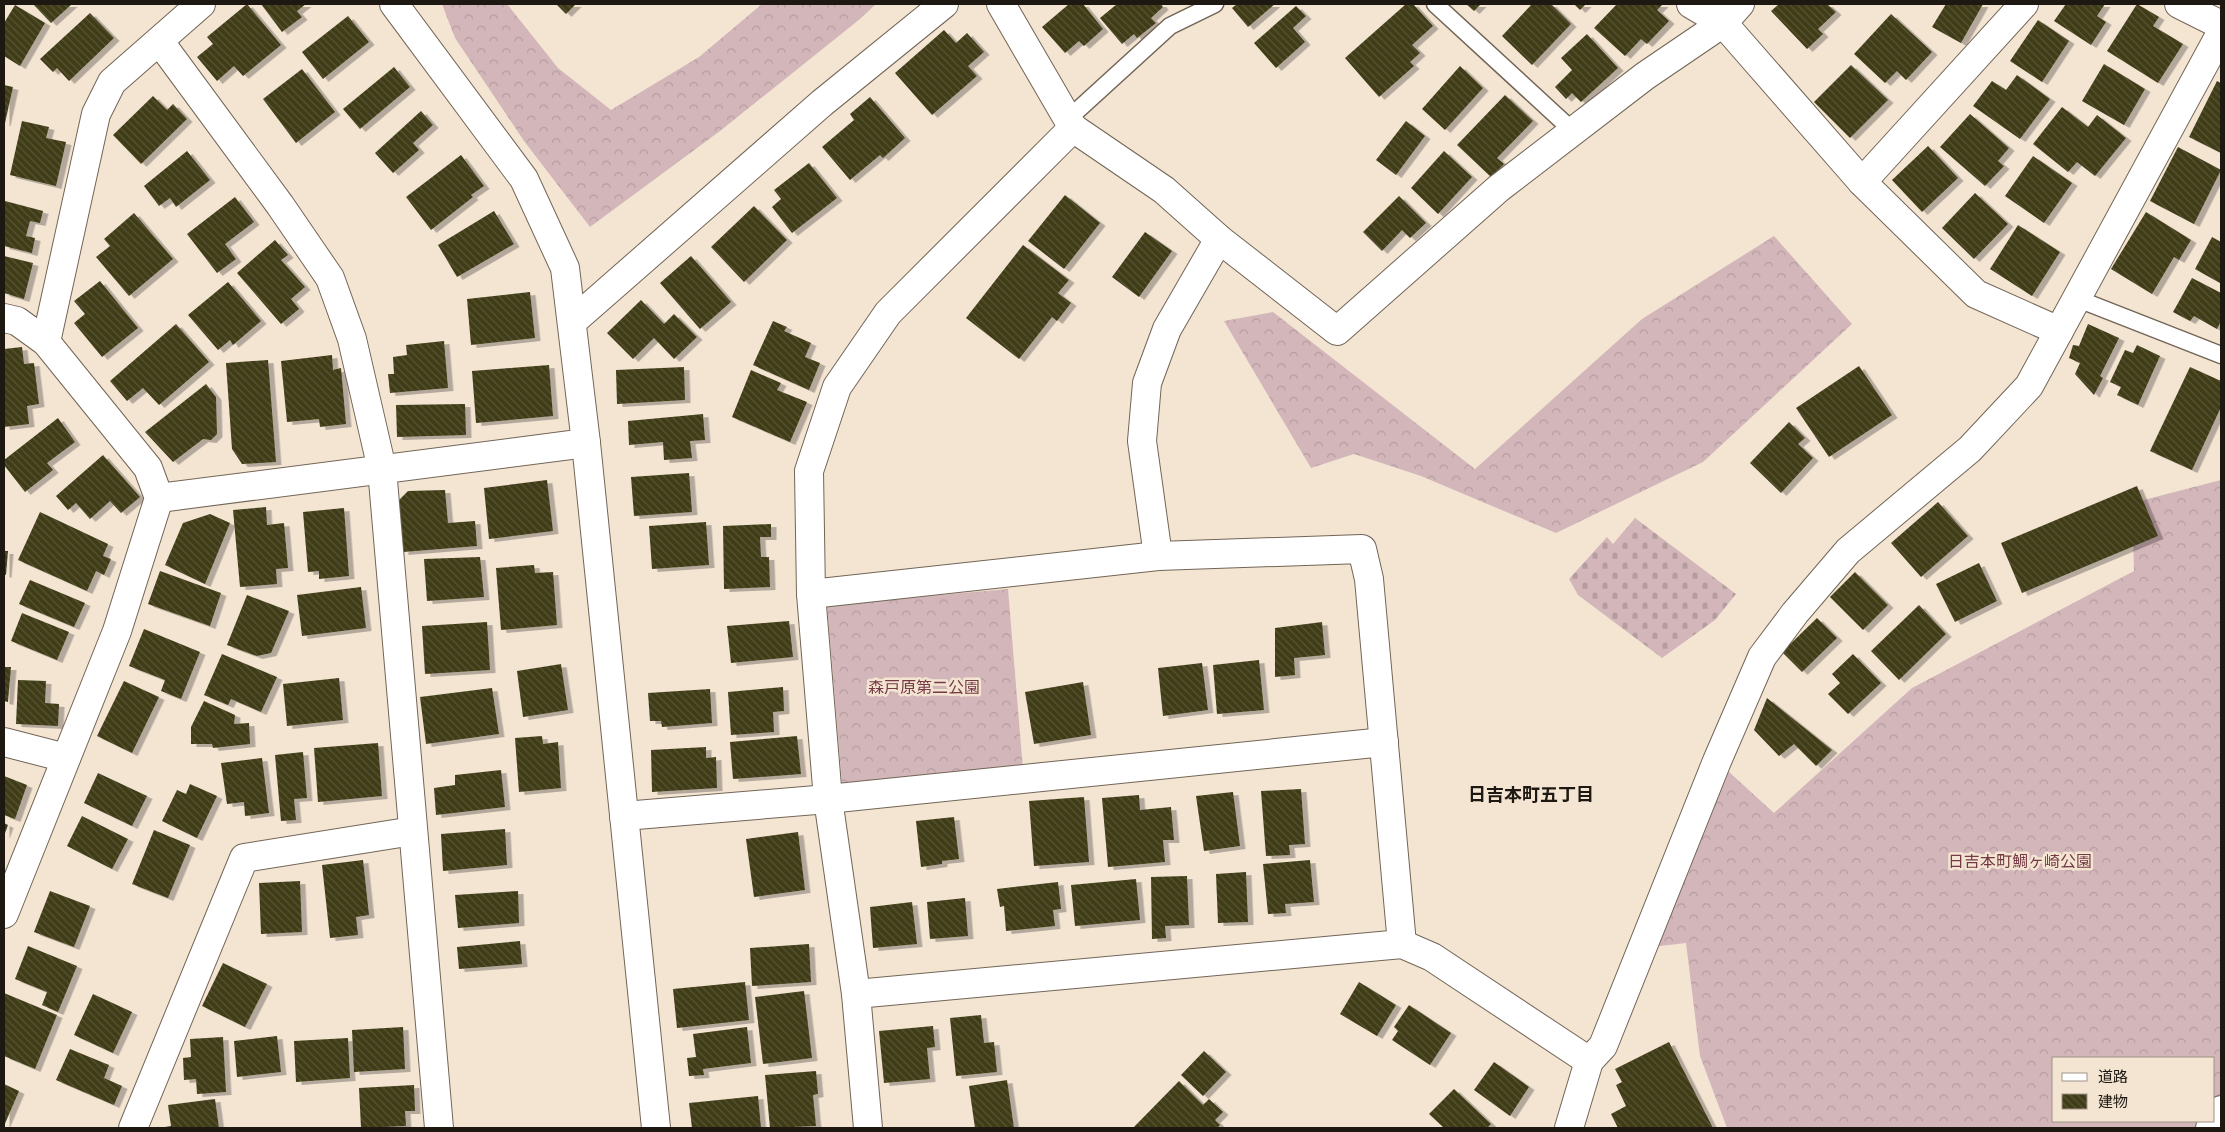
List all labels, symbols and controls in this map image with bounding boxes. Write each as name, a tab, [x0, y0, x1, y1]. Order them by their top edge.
park label: 森戸原第二公園	[868, 677, 980, 696]
district label: 日吉本町五丁目	[1468, 783, 1594, 805]
park label: 日吉本町鯛ヶ崎公園	[1948, 851, 2092, 870]
legend	[2052, 1057, 2215, 1122]
text: 道路	[2098, 1067, 2128, 1085]
text: 建物	[2098, 1092, 2128, 1110]

